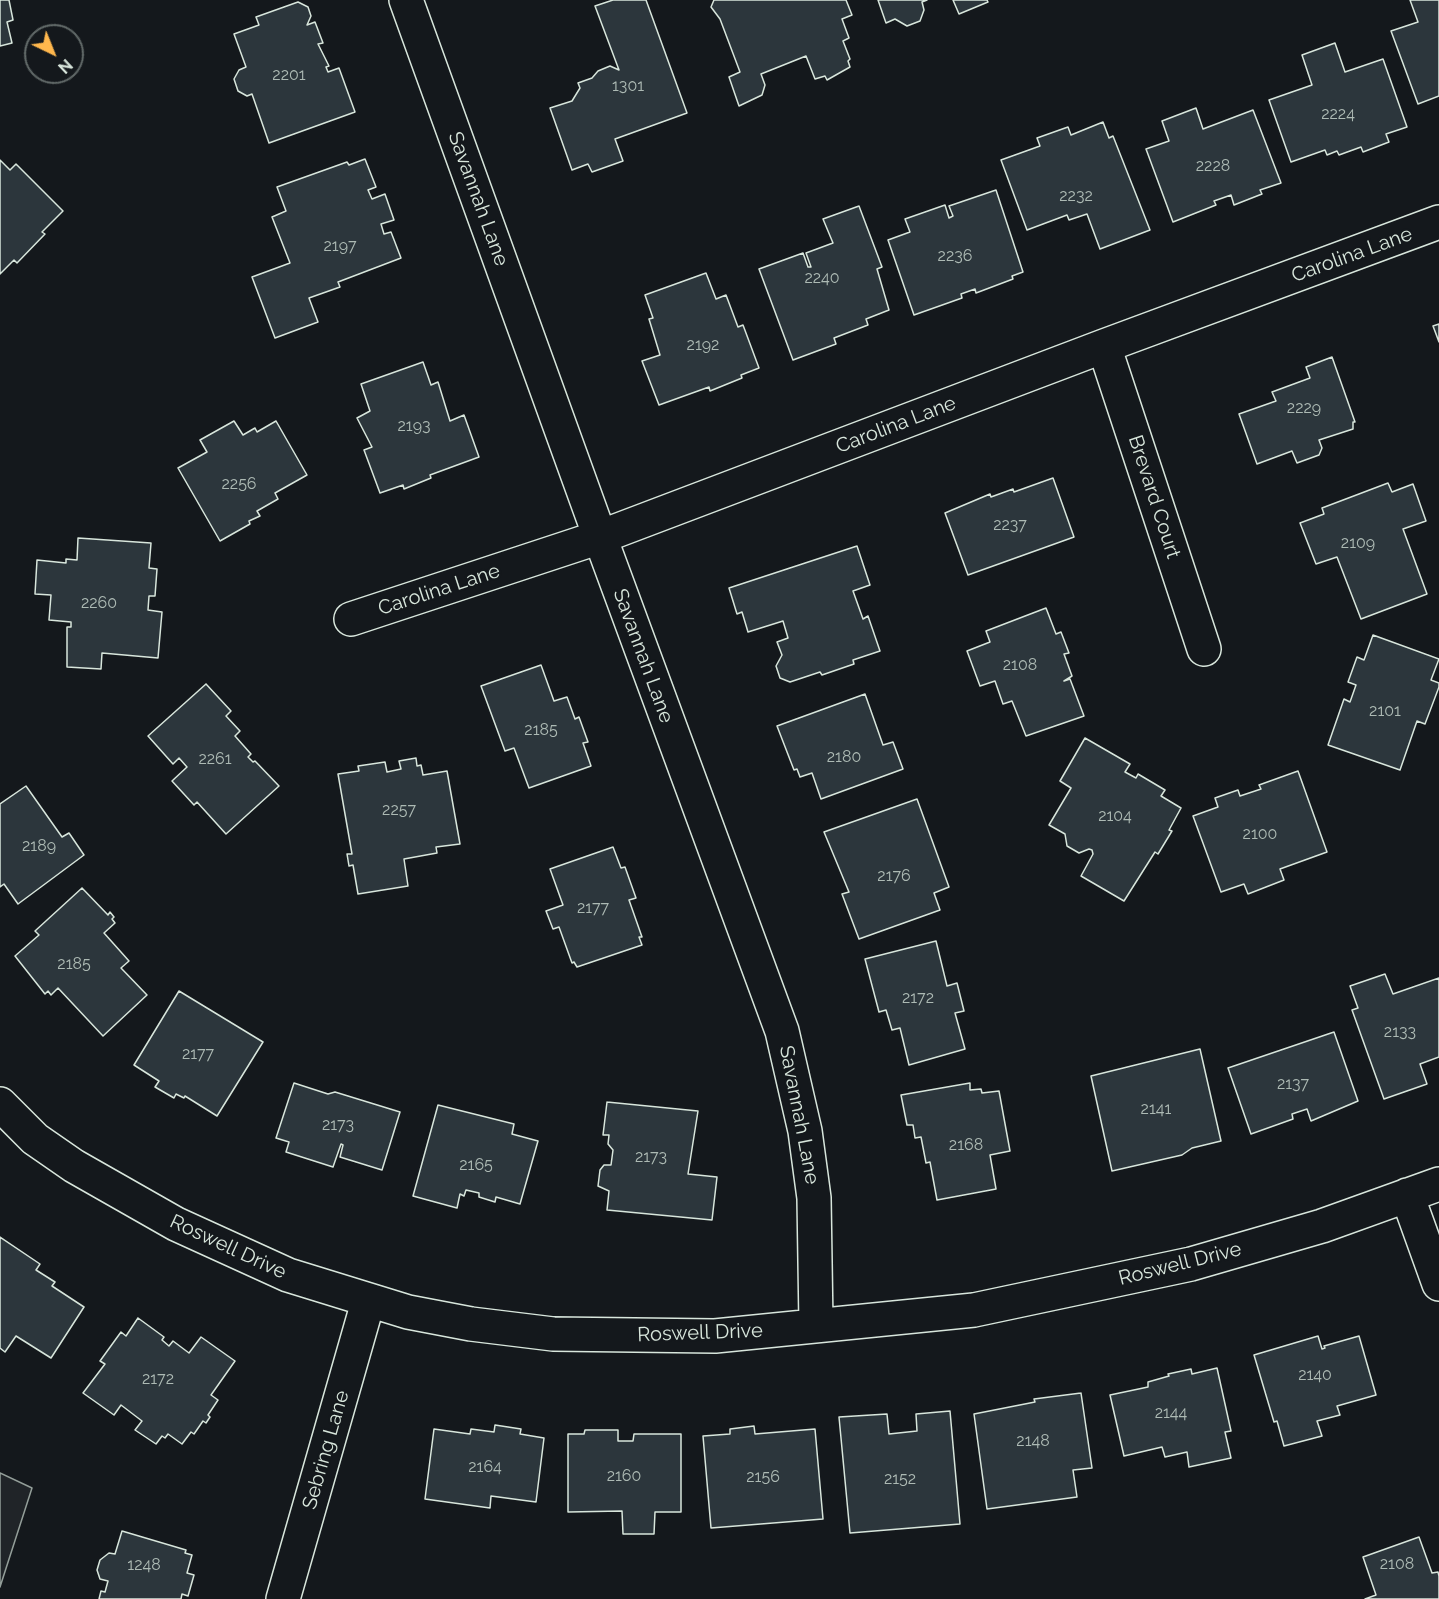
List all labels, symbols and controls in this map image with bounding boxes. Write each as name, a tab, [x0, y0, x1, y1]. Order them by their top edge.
north arrow	[24, 24, 84, 84]
text: N	[54, 55, 76, 77]
house number: 2201	[272, 65, 306, 85]
house number: 1301	[612, 76, 644, 96]
house number: 2224	[1321, 104, 1355, 124]
street label: Savannah Lane	[443, 129, 513, 269]
house number: 2228	[1196, 156, 1230, 176]
house number: 2232	[1059, 186, 1093, 206]
street label: Carolina Lane	[1288, 222, 1416, 288]
house number: 2197	[323, 236, 357, 256]
house number: 2236	[938, 246, 972, 266]
house number: 2240	[804, 268, 840, 288]
house number: 2192	[687, 335, 719, 355]
street label: Carolina Lane	[833, 391, 959, 459]
house number: 2229	[1287, 398, 1321, 418]
house number: 2193	[397, 416, 431, 436]
street label: Brevard Court	[1123, 432, 1185, 562]
house number: 2256	[221, 474, 257, 494]
house number: 2237	[993, 515, 1027, 535]
house number: 2109	[1341, 533, 1375, 553]
street label: Carolina Lane	[375, 559, 503, 621]
street label: Savannah Lane	[608, 586, 678, 726]
house number: 2260	[81, 593, 117, 613]
house number: 2108	[1003, 655, 1037, 675]
house number: 2101	[1369, 701, 1401, 721]
house number: 2185	[524, 720, 558, 740]
house number: 2180	[827, 747, 861, 767]
house number: 2261	[198, 749, 232, 769]
house number: 2257	[382, 800, 416, 820]
house number: 2104	[1098, 806, 1132, 826]
house number: 2100	[1243, 824, 1277, 844]
house number: 2189	[22, 836, 56, 856]
house number: 2176	[877, 866, 911, 886]
house number: 2177	[577, 898, 609, 918]
house number: 2185	[57, 954, 91, 974]
house number: 2172	[902, 988, 934, 1008]
house number: 2133	[1384, 1022, 1416, 1042]
house number: 2177	[182, 1044, 214, 1064]
street label: Savannah Lane	[774, 1044, 824, 1186]
house number: 2137	[1277, 1074, 1309, 1094]
house number: 2141	[1141, 1099, 1171, 1119]
house number: 2173	[322, 1115, 354, 1135]
house number: 2168	[949, 1135, 983, 1155]
house number: 2173	[635, 1147, 667, 1167]
house number: 2165	[459, 1155, 493, 1175]
street label: Roswell Drive	[166, 1210, 290, 1284]
street label: Roswell Drive	[1116, 1237, 1244, 1291]
street label: Roswell Drive	[637, 1319, 763, 1347]
house number: 2140	[1298, 1365, 1332, 1385]
house number: 2172	[142, 1369, 174, 1389]
street label: Sebring Lane	[298, 1388, 354, 1512]
house number: 2144	[1155, 1403, 1187, 1423]
house number: 2148	[1016, 1431, 1050, 1451]
house number: 2164	[468, 1457, 502, 1477]
house number: 2160	[607, 1466, 641, 1486]
house number: 2156	[746, 1467, 780, 1487]
house number: 2152	[884, 1469, 916, 1489]
house number: 2108	[1380, 1554, 1414, 1574]
house number: 1248	[127, 1555, 161, 1575]

